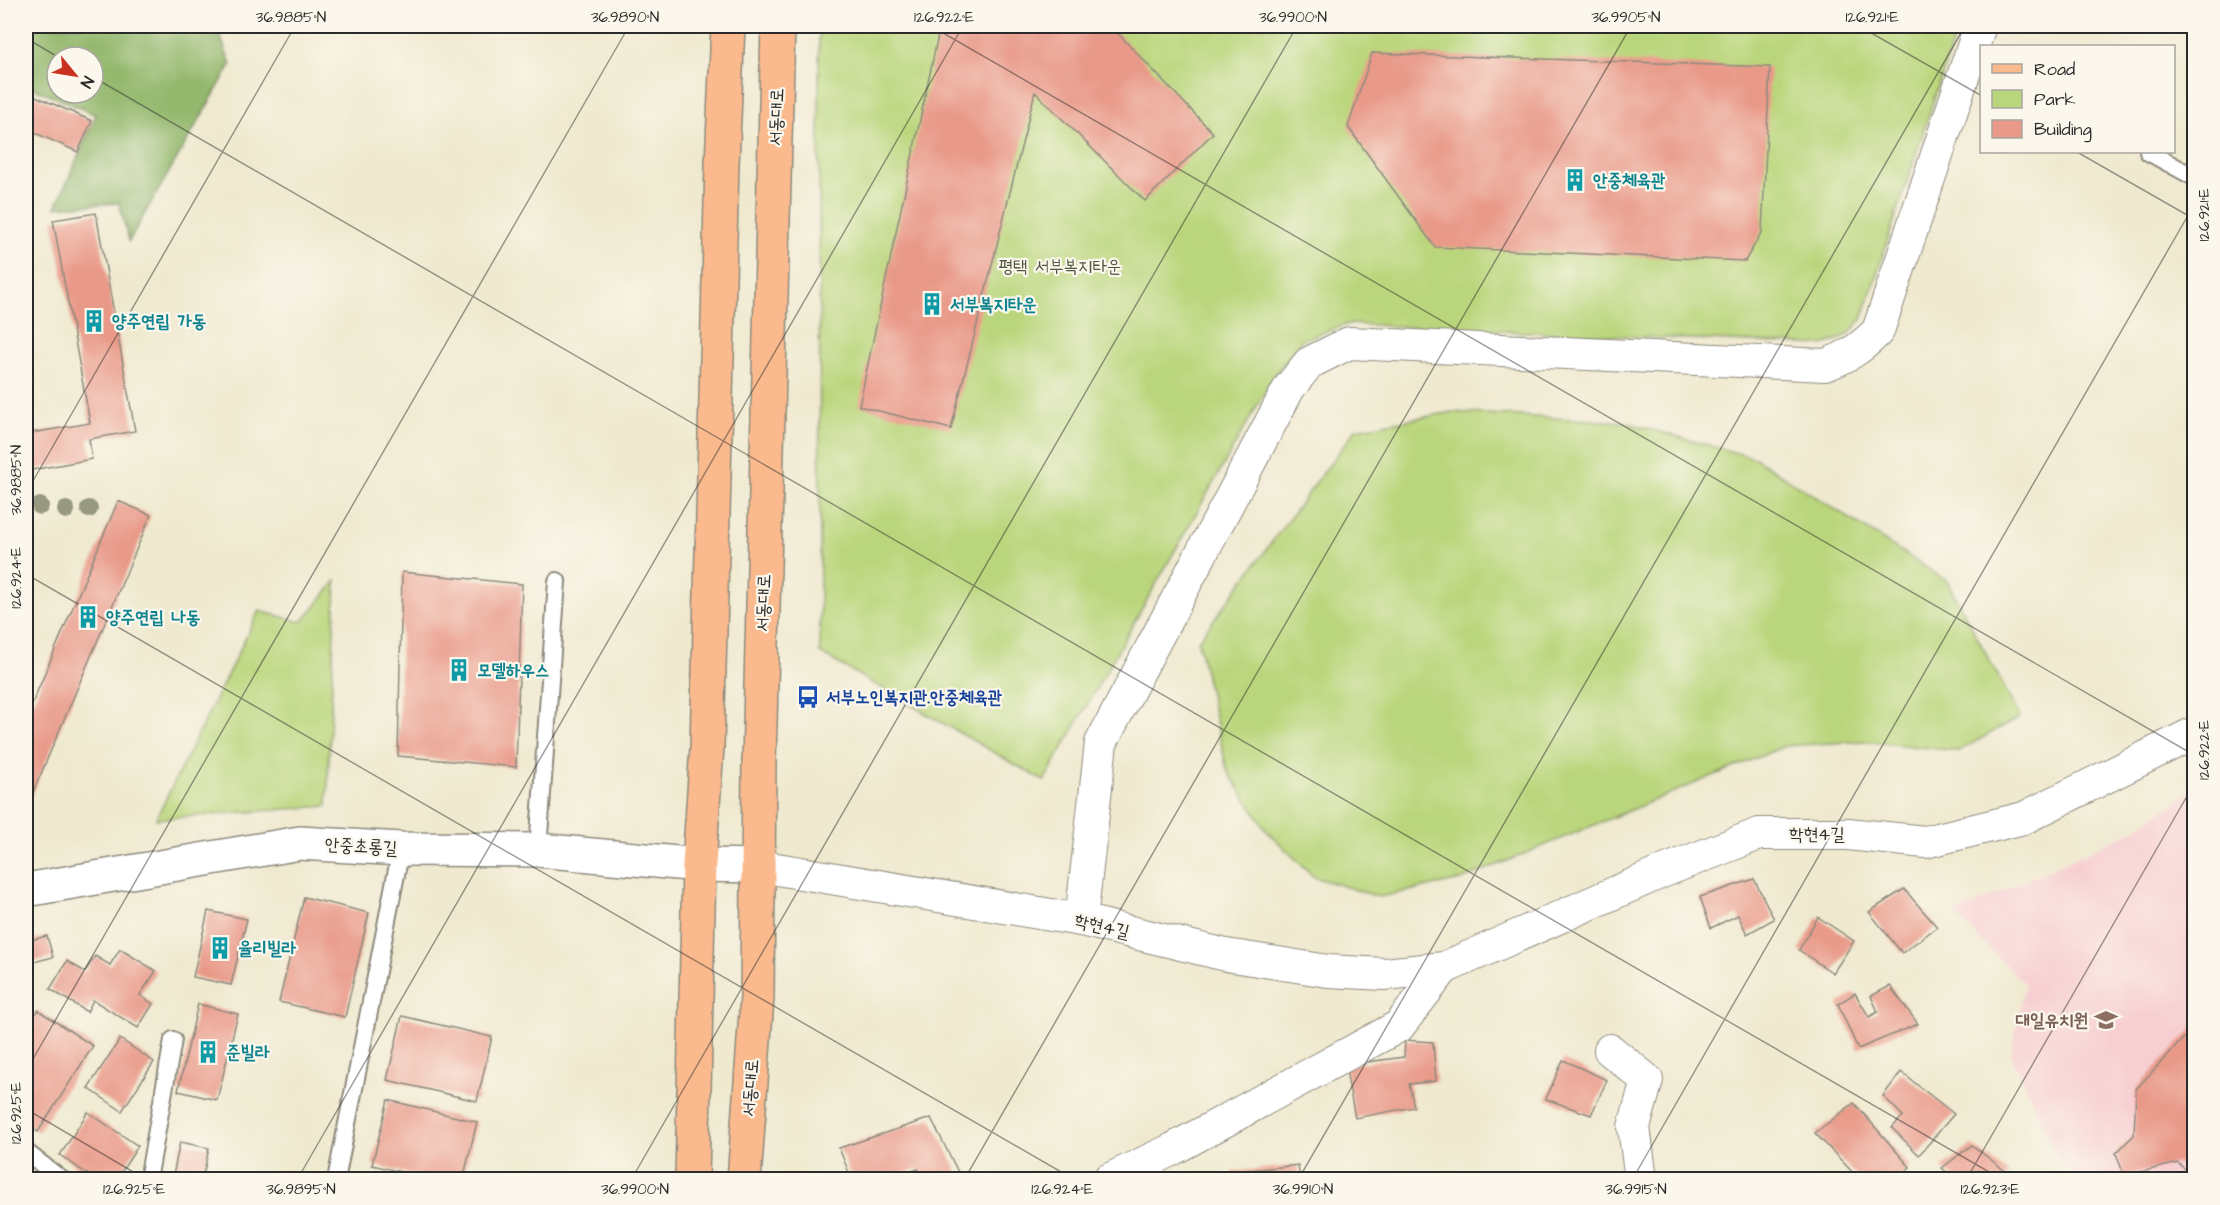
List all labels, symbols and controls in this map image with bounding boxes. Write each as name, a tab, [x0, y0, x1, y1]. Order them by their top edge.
text: 36.9885°N	[256, 7, 326, 28]
text: 36.9890°N	[591, 7, 659, 28]
text: 126.922°E	[914, 7, 974, 28]
text: 36.9900°N	[1259, 7, 1327, 28]
text: 36.9905°N	[1591, 7, 1661, 28]
text: 126.921°E	[1845, 7, 1899, 28]
north arrow	[45, 45, 105, 105]
legend	[1980, 45, 2175, 153]
text: Road	[2034, 57, 2075, 82]
text: N	[75, 72, 99, 92]
text: Park	[2034, 87, 2076, 112]
street label: 서동대로	[763, 88, 790, 146]
text: Building	[2034, 117, 2092, 143]
building icon: 안중체육관	[1562, 167, 1588, 193]
place label: 안중체육관	[1593, 168, 1666, 193]
text: 126.921°E	[2194, 188, 2215, 242]
park label: 평택 서부복지타운	[998, 254, 1122, 279]
building icon: 서부복지타운	[919, 291, 945, 317]
place label: 서부복지타운	[950, 292, 1037, 317]
building icon: 양주연립 가동	[81, 308, 107, 334]
place label: 양주연립 가동	[112, 309, 206, 334]
text: 36.9885°N	[6, 445, 27, 515]
text: 126.924°E	[6, 547, 27, 609]
street label: 서동대로	[750, 574, 777, 632]
building icon: 양주연립 나동	[75, 604, 101, 630]
place label: 양주연립 나동	[106, 605, 200, 630]
building icon: 모델하우스	[446, 657, 472, 683]
place label: 모델하우스	[477, 658, 549, 683]
bus stop icon: 서부노인복지관.안중체육관	[795, 684, 821, 710]
place label: 서부노인복지관.안중체육관	[826, 685, 1003, 710]
text: 126.922°E	[2194, 720, 2215, 780]
street label: 학현4길	[1789, 822, 1845, 847]
street label: 안중초롱길	[324, 832, 398, 861]
street label: 학현4길	[1072, 908, 1132, 945]
building icon: 율리빌라	[207, 935, 233, 961]
place label: 율리빌라	[238, 936, 296, 961]
school or university icon: 대일유치원	[2093, 1007, 2119, 1033]
place label: 대일유치원	[2016, 1008, 2088, 1033]
building icon: 준빌라	[195, 1039, 221, 1065]
place label: 준빌라	[226, 1040, 270, 1065]
street label: 서동대로	[736, 1058, 765, 1118]
text: 126.925°E	[6, 1082, 27, 1144]
text: 126.925°E	[103, 1179, 165, 1200]
text: 36.9895°N	[266, 1179, 336, 1200]
text: 36.9900°N	[601, 1179, 669, 1200]
text: 126.924°E	[1031, 1179, 1093, 1200]
text: 36.9910°N	[1273, 1179, 1333, 1200]
text: 36.9915°N	[1605, 1179, 1667, 1200]
text: 126.923°E	[1961, 1179, 2020, 1200]

